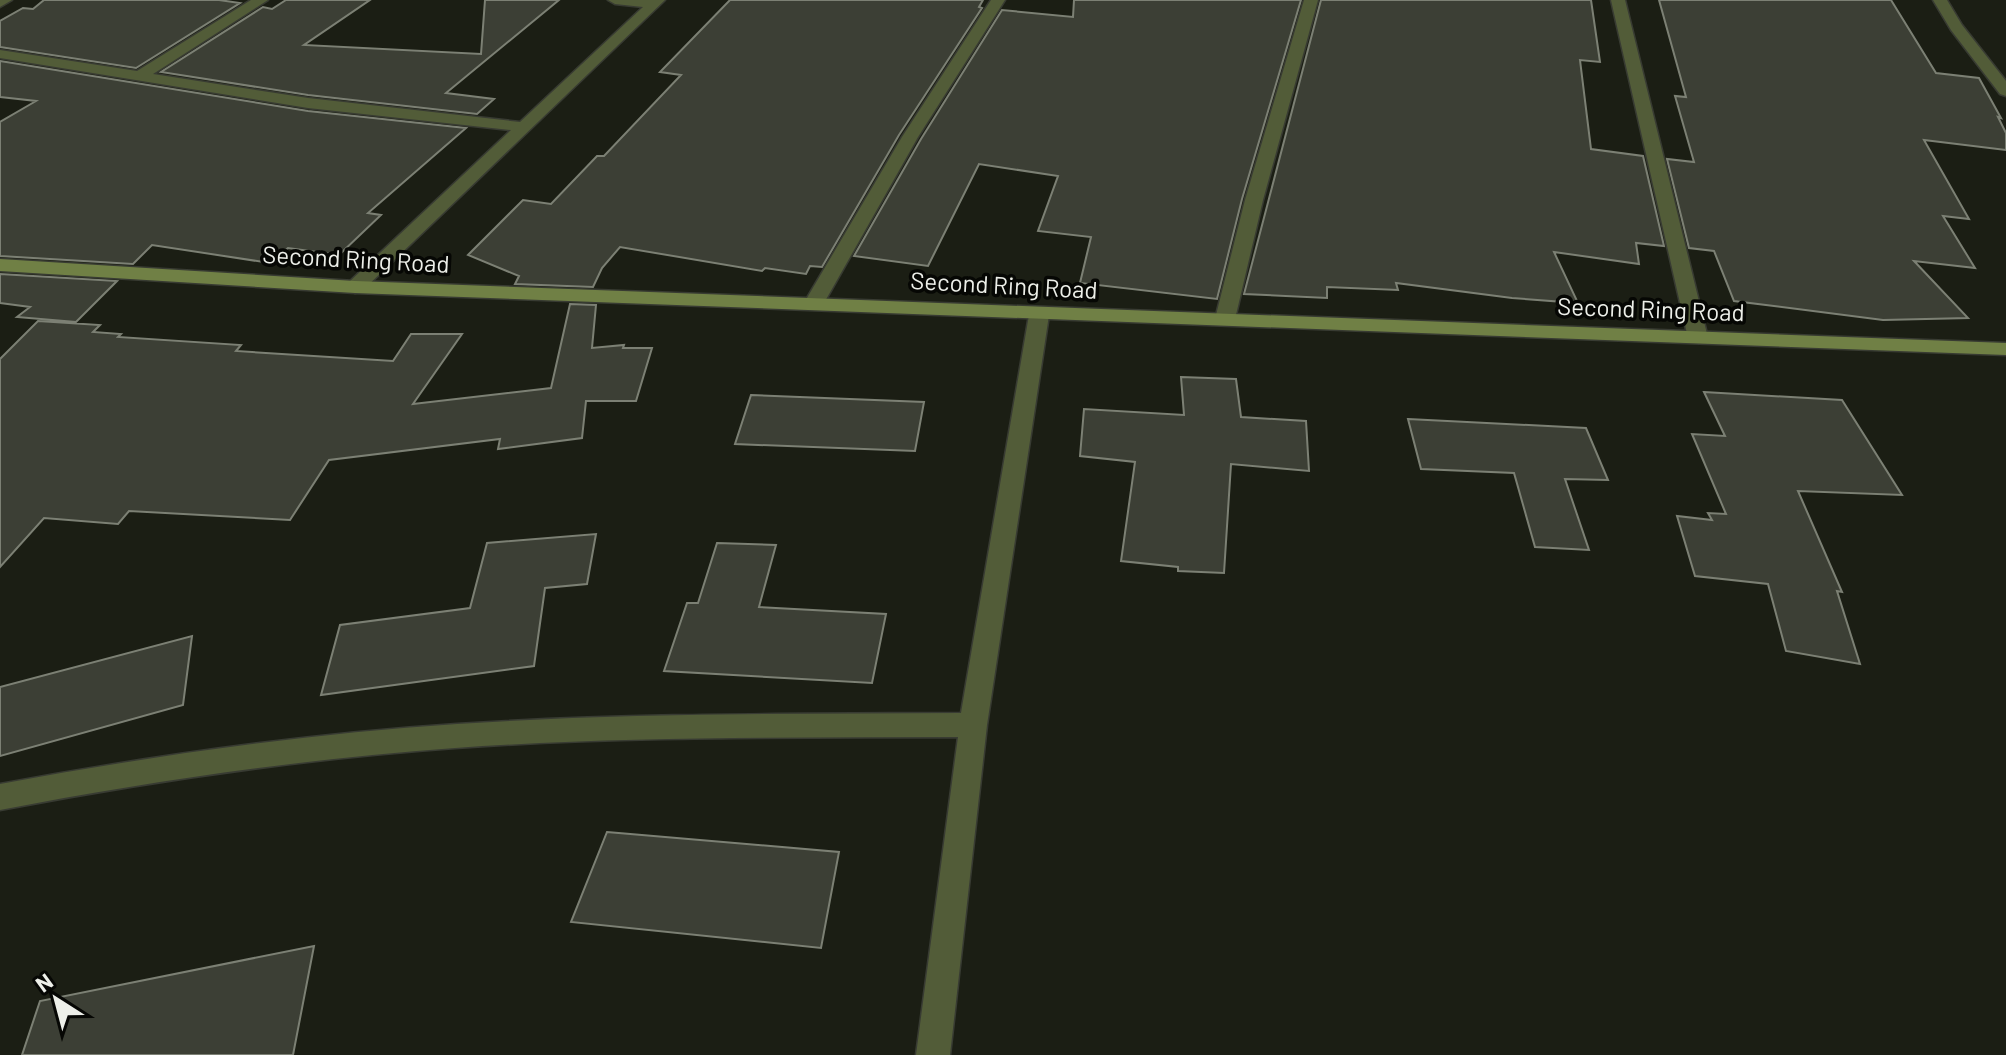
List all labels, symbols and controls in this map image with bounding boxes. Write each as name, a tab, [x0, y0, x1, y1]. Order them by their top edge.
street label: Second Ring Road	[262, 239, 450, 278]
street label: Second Ring Road	[910, 265, 1098, 304]
street label: Second Ring Road	[1557, 291, 1745, 326]
north arrow	[16, 959, 96, 1039]
text: N	[30, 967, 57, 997]

